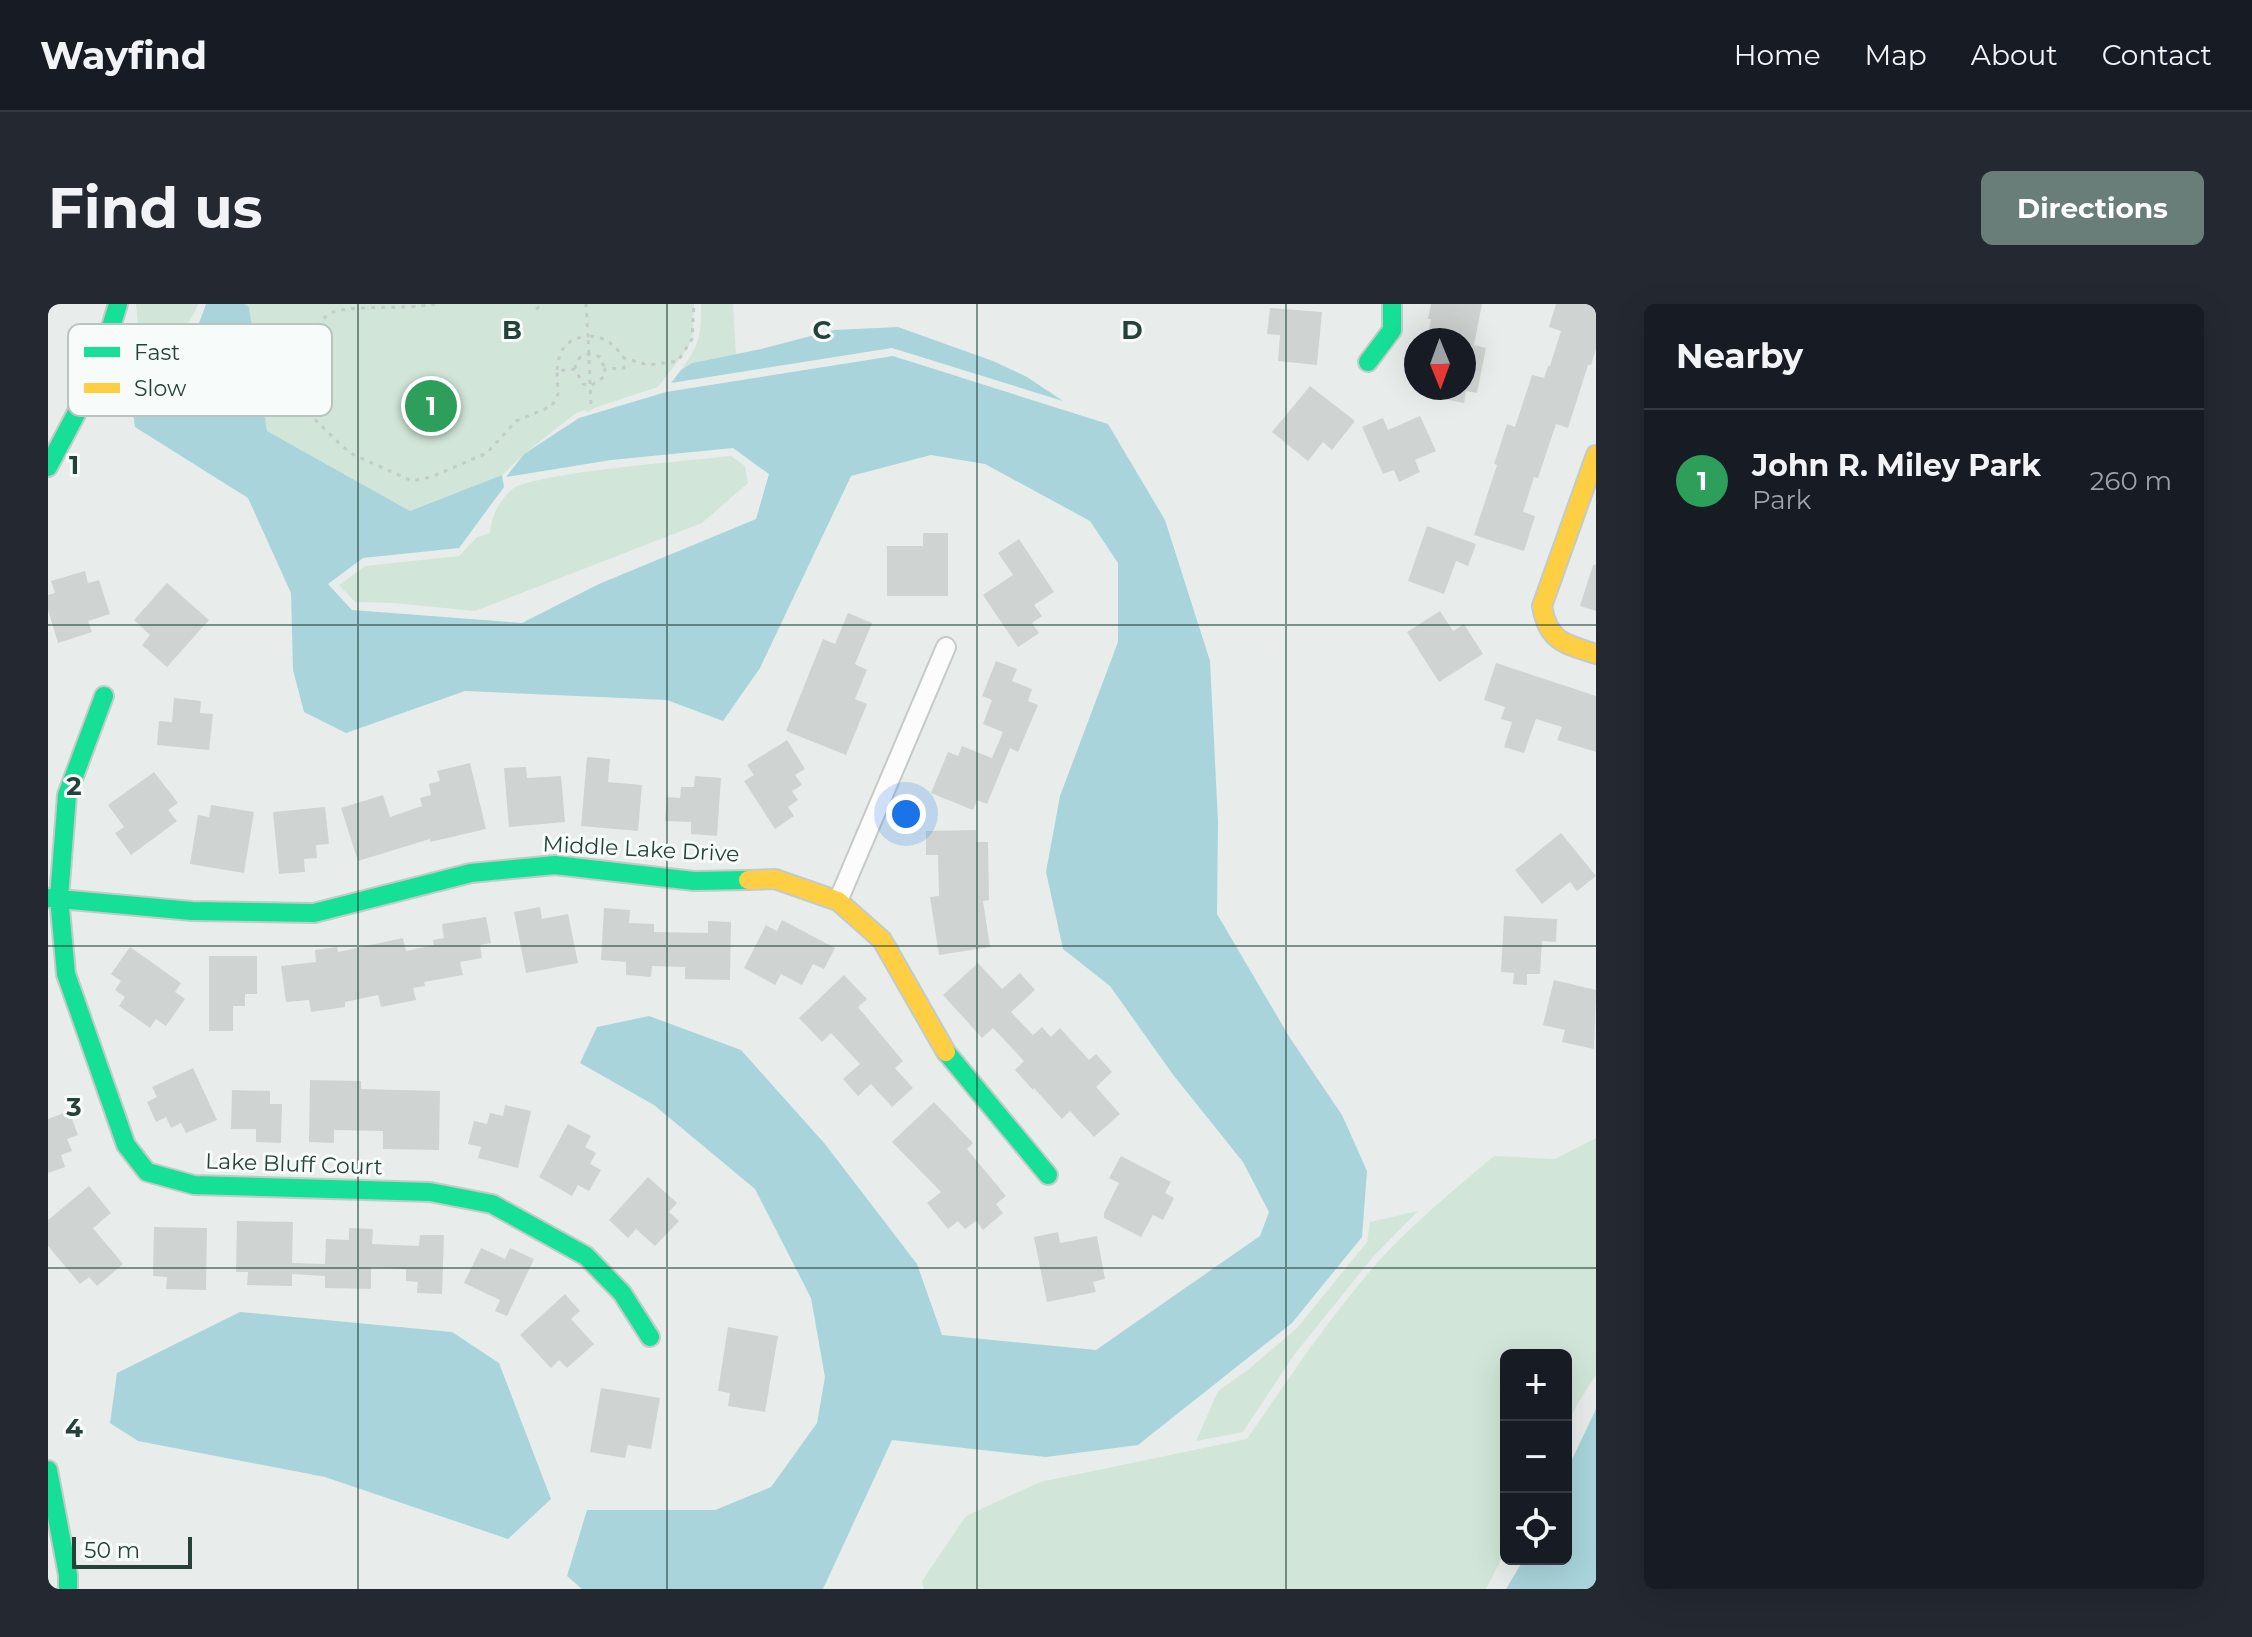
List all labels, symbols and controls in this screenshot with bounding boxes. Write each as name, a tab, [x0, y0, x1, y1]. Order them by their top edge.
text: Wayfind	[40, 32, 207, 79]
text: Home	[1734, 38, 1821, 72]
text: Map	[1865, 38, 1927, 72]
text: About	[1971, 38, 2058, 72]
text: Contact	[2102, 38, 2212, 72]
button: Directions	[1981, 171, 2204, 245]
text: Find us	[48, 174, 262, 242]
text: B	[502, 314, 522, 346]
text: C	[813, 314, 832, 346]
text: D	[1121, 314, 1143, 346]
legend	[68, 324, 332, 416]
north arrow	[1404, 328, 1476, 400]
text: Nearby	[1676, 335, 1803, 377]
text: Fast	[134, 339, 180, 366]
text: Slow	[134, 375, 187, 402]
pin: 1	[405, 376, 457, 436]
text: John R. Miley Park	[1752, 447, 2041, 484]
text: 1	[69, 449, 79, 481]
text: 1	[1697, 465, 1707, 497]
text: 260 m	[2090, 465, 2172, 497]
text: Park	[1752, 484, 1811, 516]
text: 2	[66, 770, 82, 802]
your location	[886, 794, 926, 834]
street label: Middle Lake Drive	[542, 830, 740, 868]
text: 3	[65, 1091, 82, 1123]
street label: Lake Bluff Court	[205, 1147, 383, 1181]
map controls	[1500, 1349, 1572, 1565]
button: +	[1500, 1349, 1572, 1421]
text: 4	[65, 1412, 83, 1444]
button: −	[1500, 1421, 1572, 1493]
button: locate	[1500, 1493, 1572, 1565]
scale bar	[72, 1533, 192, 1569]
text: 50 m	[84, 1537, 140, 1564]

